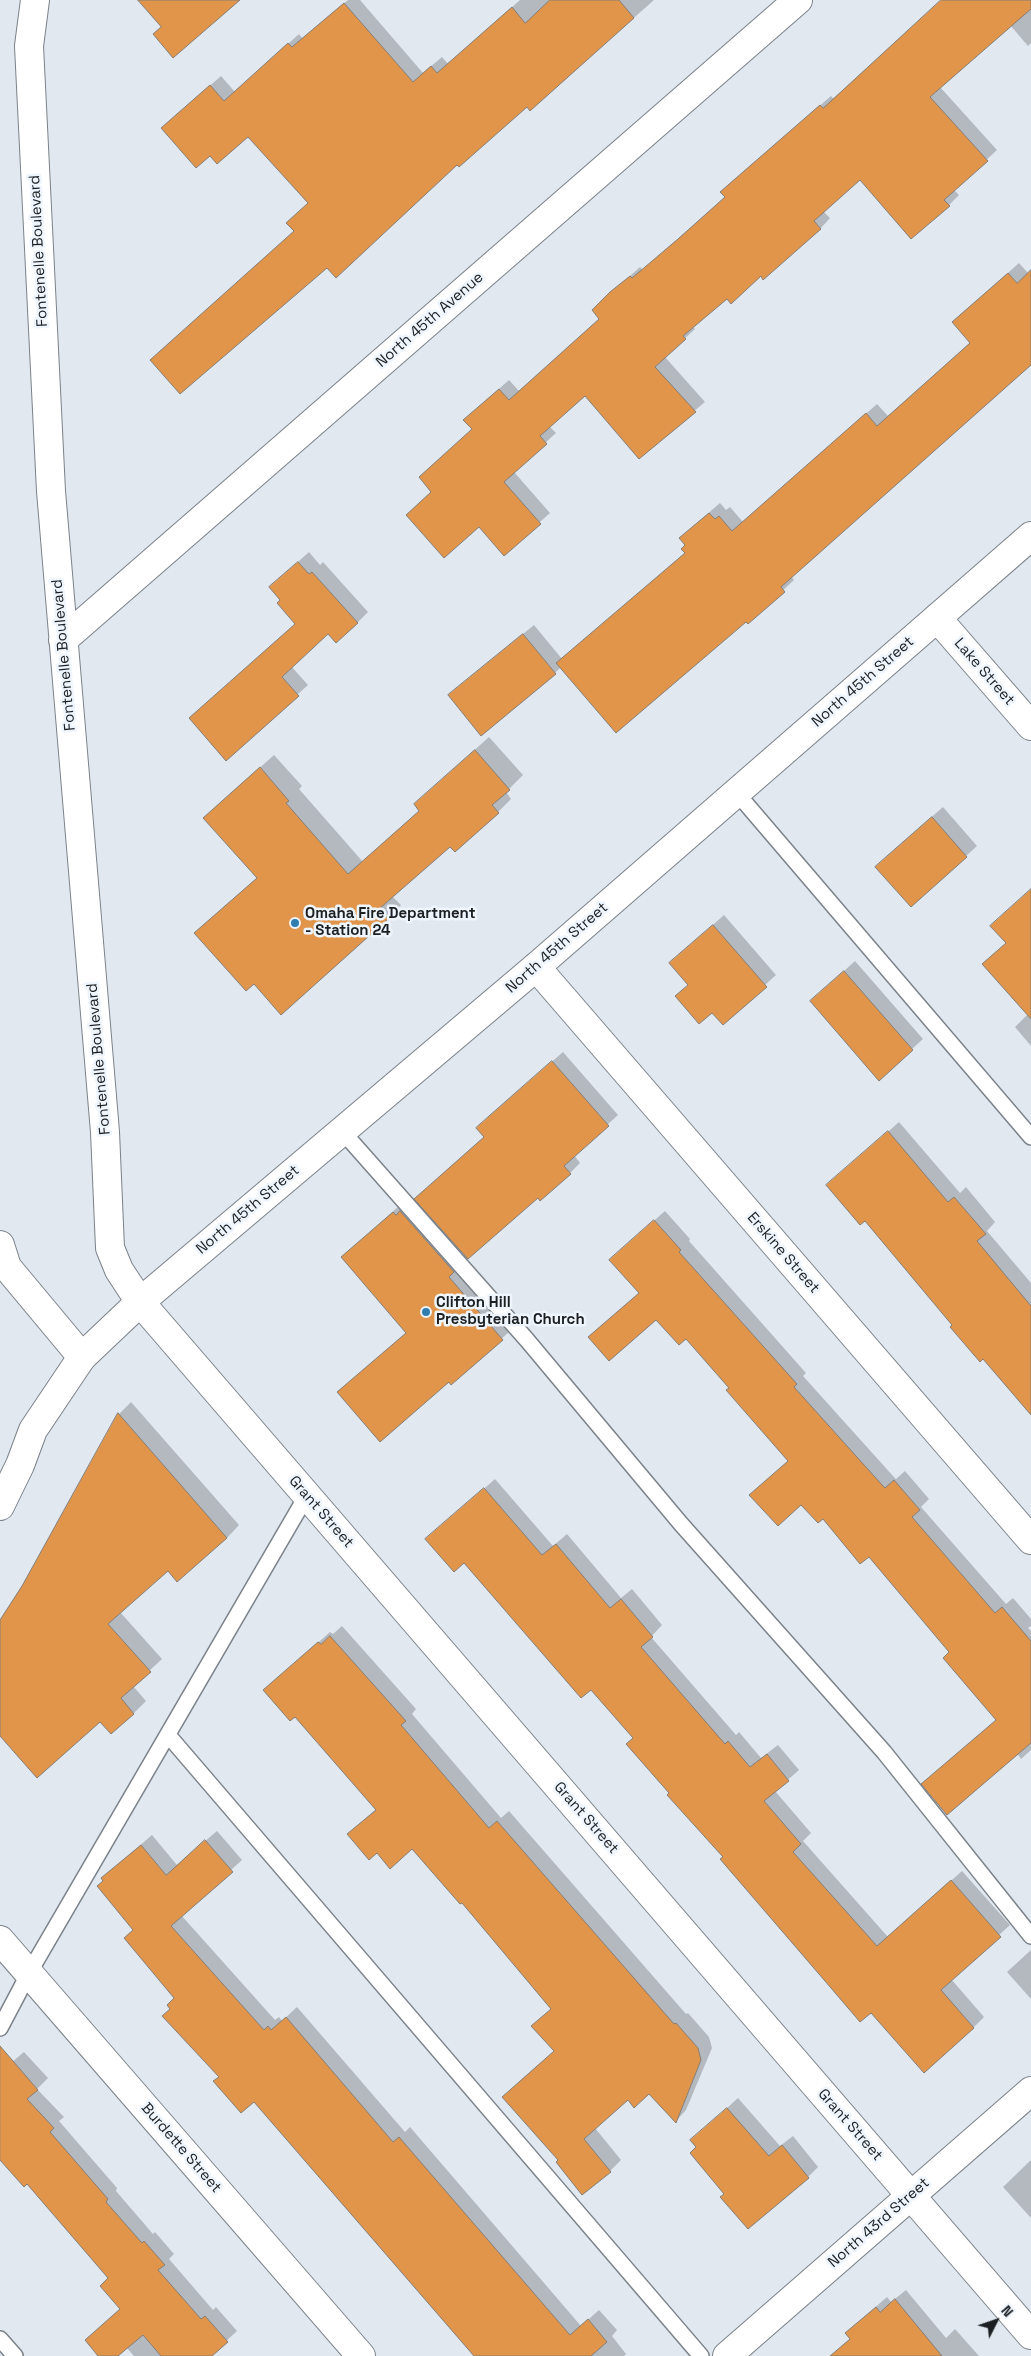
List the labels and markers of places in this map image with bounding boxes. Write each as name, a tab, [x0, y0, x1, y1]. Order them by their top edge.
place label: Omaha Fire Department - Station 24	[305, 905, 475, 940]
marker: Omaha Fire Department - Station 24	[289, 917, 301, 929]
place label: Clifton Hill Presbyterian Church	[436, 1294, 585, 1329]
marker: Clifton Hill Presbyterian Church	[420, 1306, 432, 1318]

